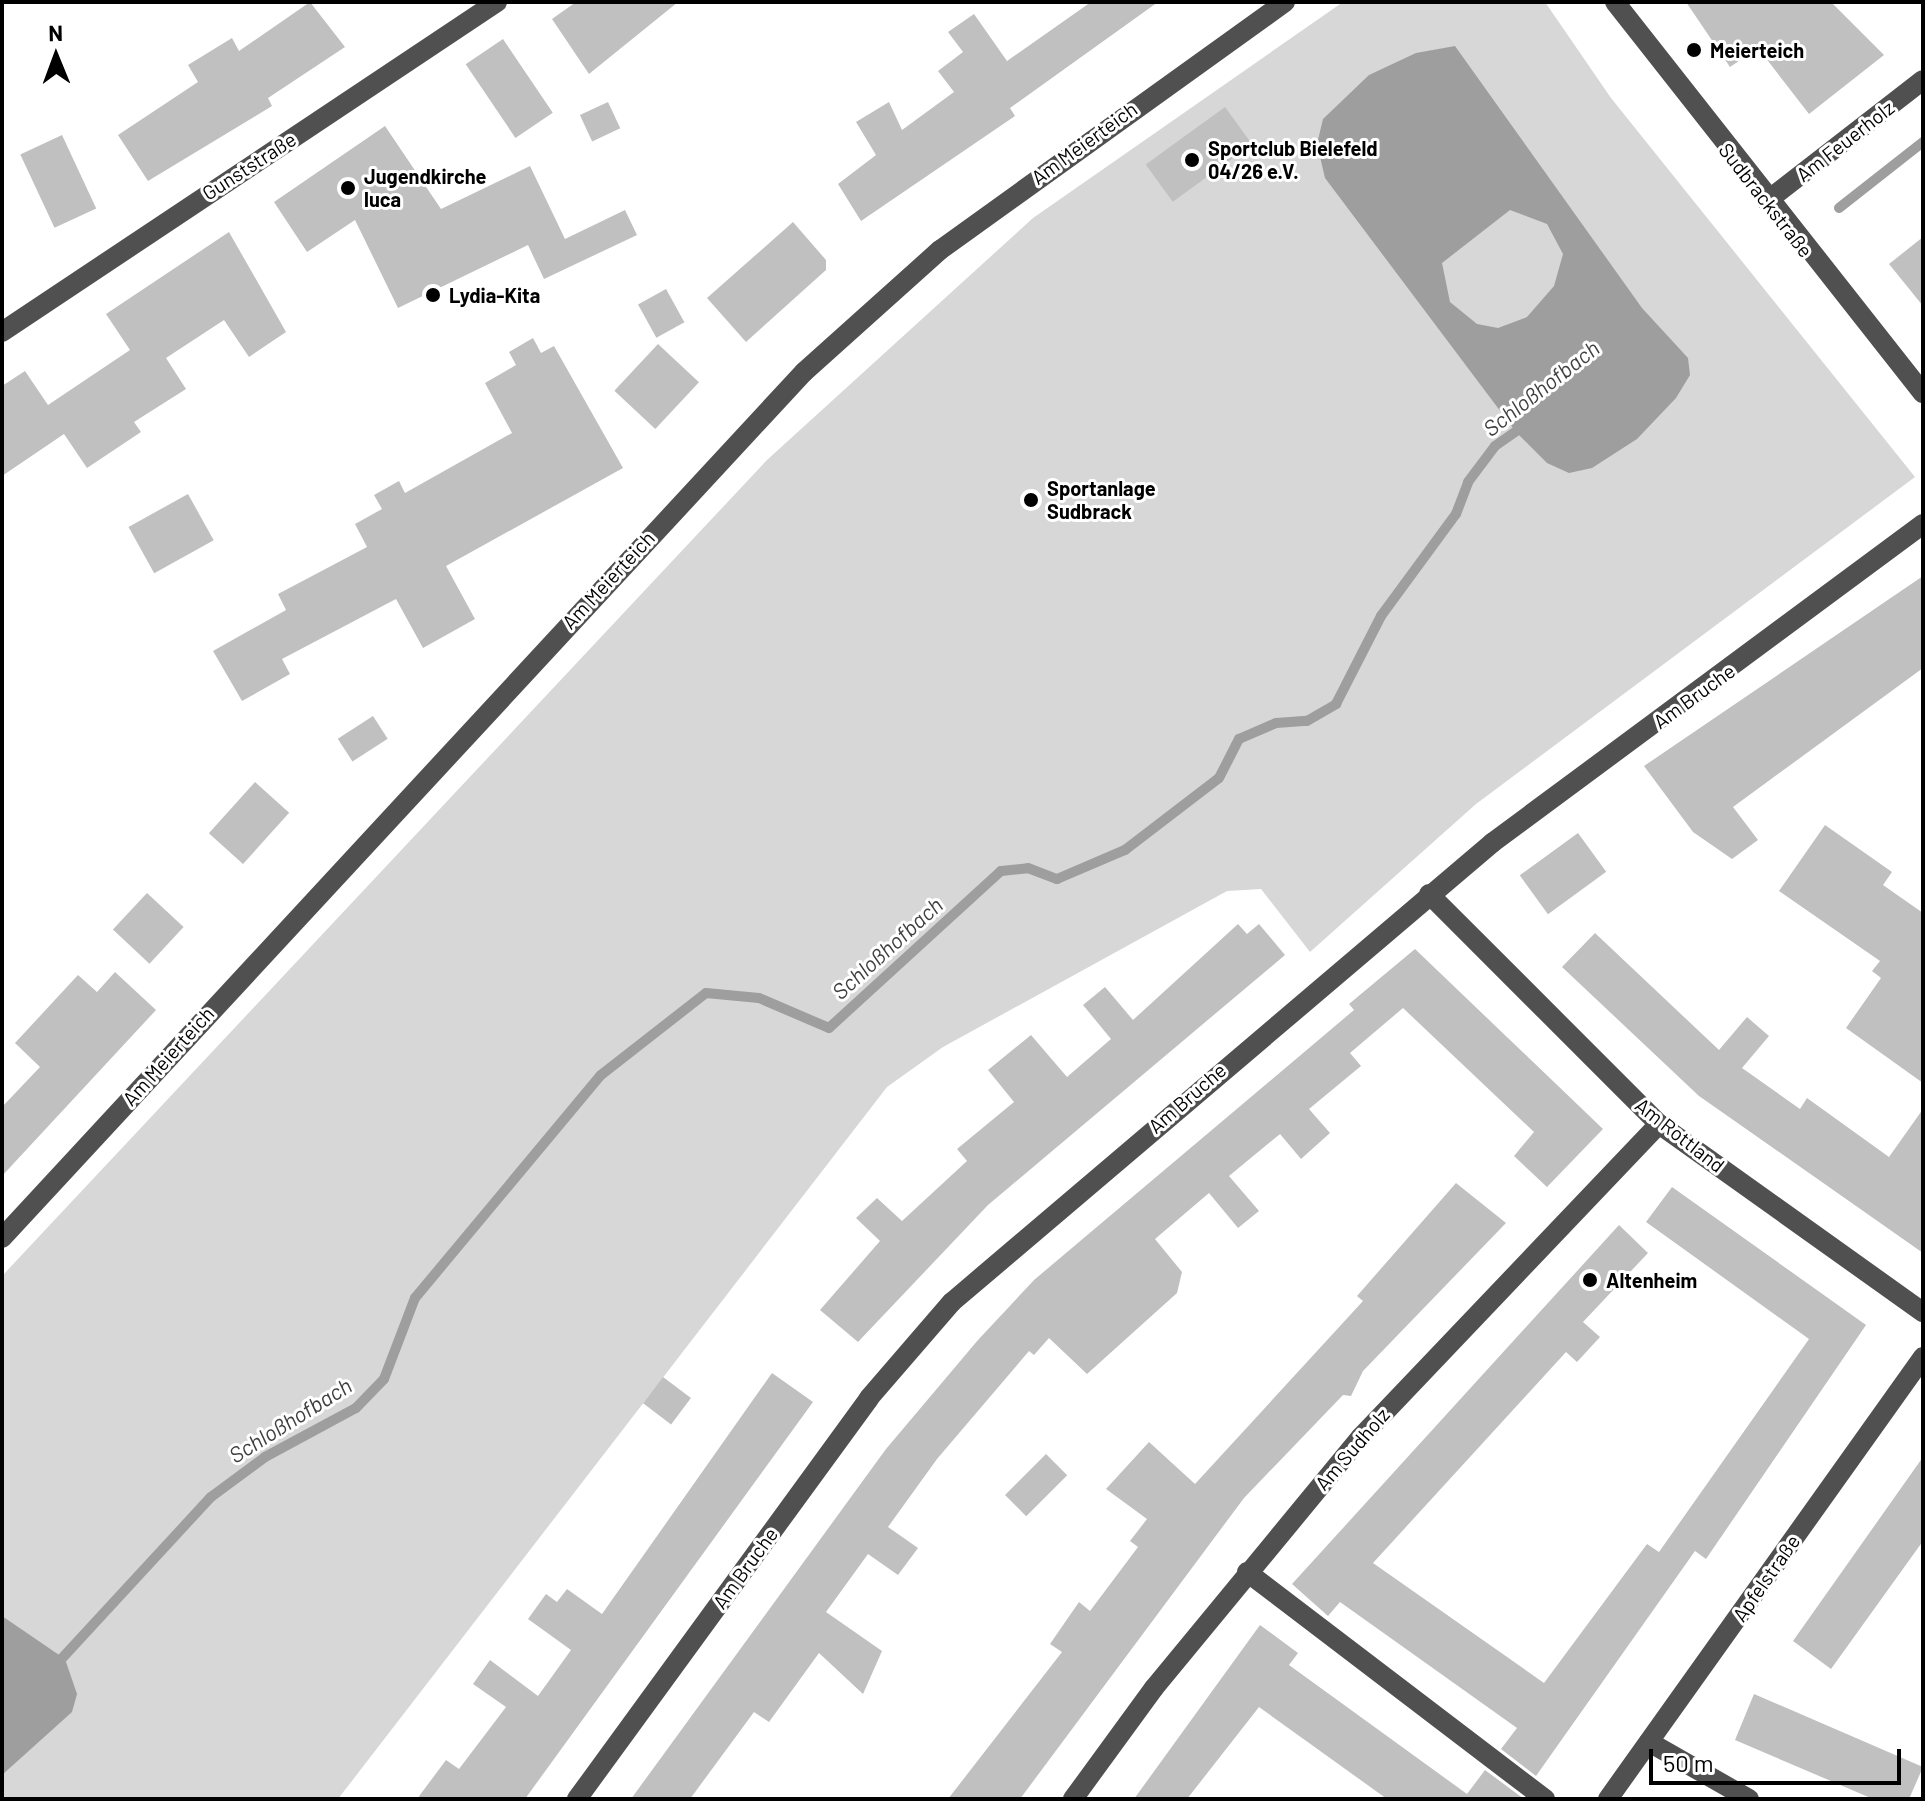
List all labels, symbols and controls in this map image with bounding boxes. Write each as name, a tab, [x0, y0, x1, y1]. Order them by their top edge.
north arrow	[16, 16, 96, 96]
text: N	[48, 19, 63, 45]
place label: Meierteich	[1710, 38, 1804, 62]
marker: Meierteich	[1685, 41, 1703, 59]
street label: Am Feuerholz	[1791, 95, 1899, 187]
street label: Am Meierteich	[1026, 97, 1142, 189]
street label: Gunststraße	[198, 127, 300, 205]
place label: Sportclub Bielefeld 04/26 e.V.	[1208, 136, 1378, 183]
street label: Sudbrackstraße	[1714, 138, 1818, 262]
marker: Sportclub Bielefeld 04/26 e.V.	[1183, 151, 1201, 169]
place label: Jugendkirche luca	[364, 164, 486, 211]
marker: Jugendkirche luca	[339, 179, 357, 197]
place label: Lydia-Kita	[449, 283, 540, 307]
marker: Lydia-Kita	[424, 286, 442, 304]
water label: Schloßhofbach	[1478, 335, 1604, 441]
place label: Sportanlage Sudbrack	[1047, 476, 1156, 523]
marker: Sportanlage Sudbrack	[1022, 491, 1040, 509]
street label: Am Meierteich	[557, 526, 659, 634]
street label: Am Bruche	[1649, 658, 1739, 734]
water label: Schloßhofbach	[826, 891, 948, 1005]
street label: Am Meierteich	[117, 1002, 219, 1110]
street label: Am Bruche	[1143, 1058, 1231, 1138]
street label: Am Rottland	[1631, 1093, 1729, 1177]
place label: Altenheim	[1606, 1268, 1697, 1292]
marker: Altenheim	[1581, 1271, 1599, 1289]
water label: Schloßhofbach	[224, 1372, 356, 1468]
street label: Am Sudholz	[1310, 1403, 1394, 1495]
street label: Am Bruche	[707, 1523, 783, 1613]
street label: Apfelstraße	[1727, 1530, 1805, 1626]
scale bar	[1653, 1733, 1905, 1783]
text: 50 m	[1663, 1748, 1714, 1777]

